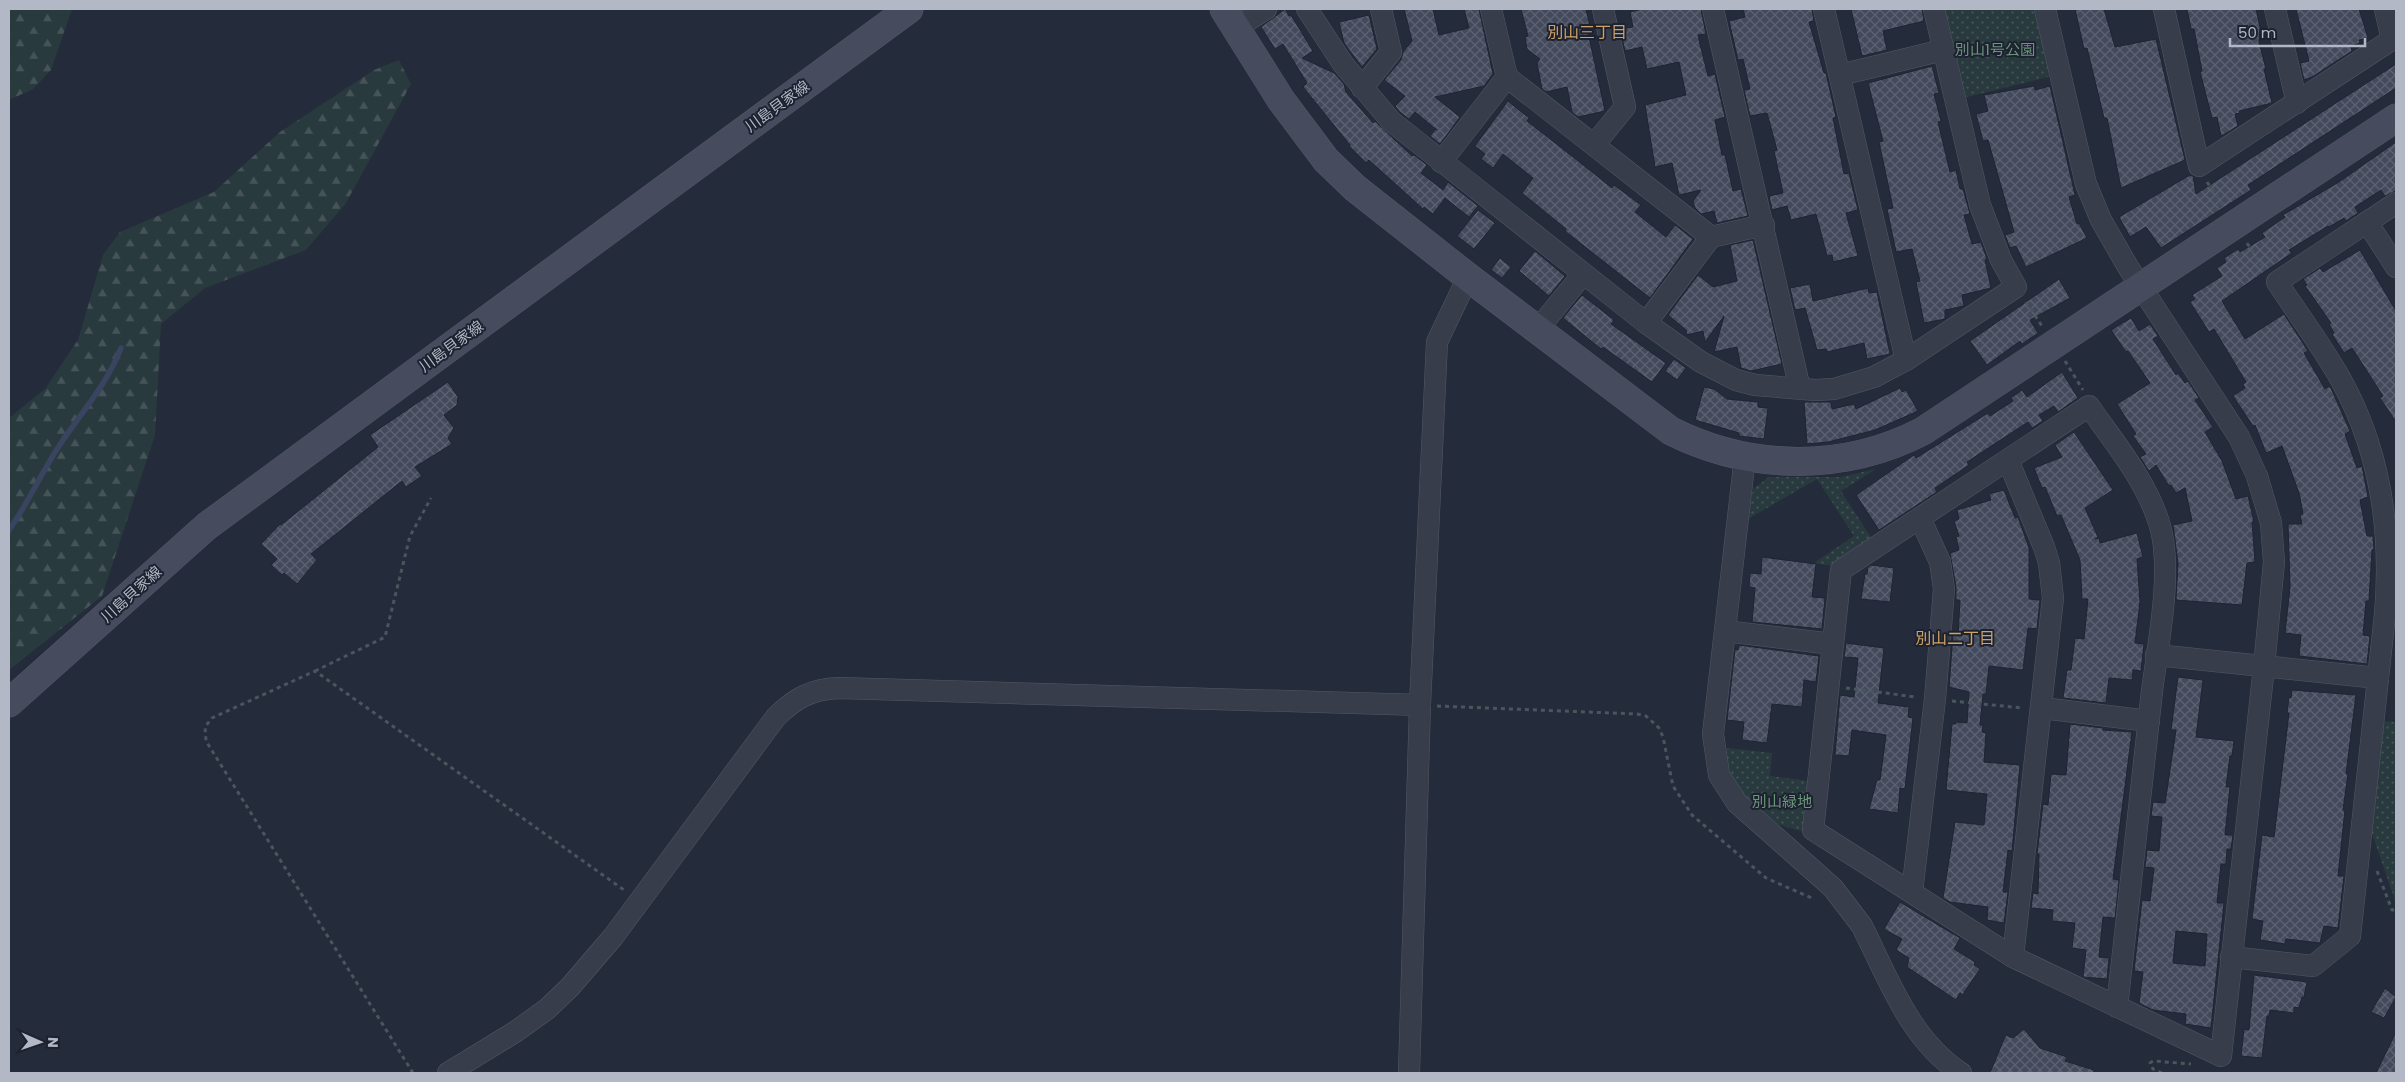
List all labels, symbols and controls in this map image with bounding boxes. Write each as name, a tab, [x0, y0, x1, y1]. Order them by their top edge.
scale bar	[2230, 15, 2365, 47]
district label: 別山三丁目	[1547, 21, 1627, 44]
text: 50 m	[2238, 22, 2276, 43]
park label: 別山1号公園	[1955, 39, 2035, 60]
street label: 川島貝家線	[740, 75, 814, 137]
street label: 川島貝家線	[414, 315, 488, 377]
street label: 川島貝家線	[96, 561, 166, 627]
district label: 別山二丁目	[1915, 627, 1995, 650]
park label: 別山緑地	[1752, 791, 1812, 812]
north arrow	[15, 1017, 65, 1067]
text: N	[43, 1037, 63, 1048]

